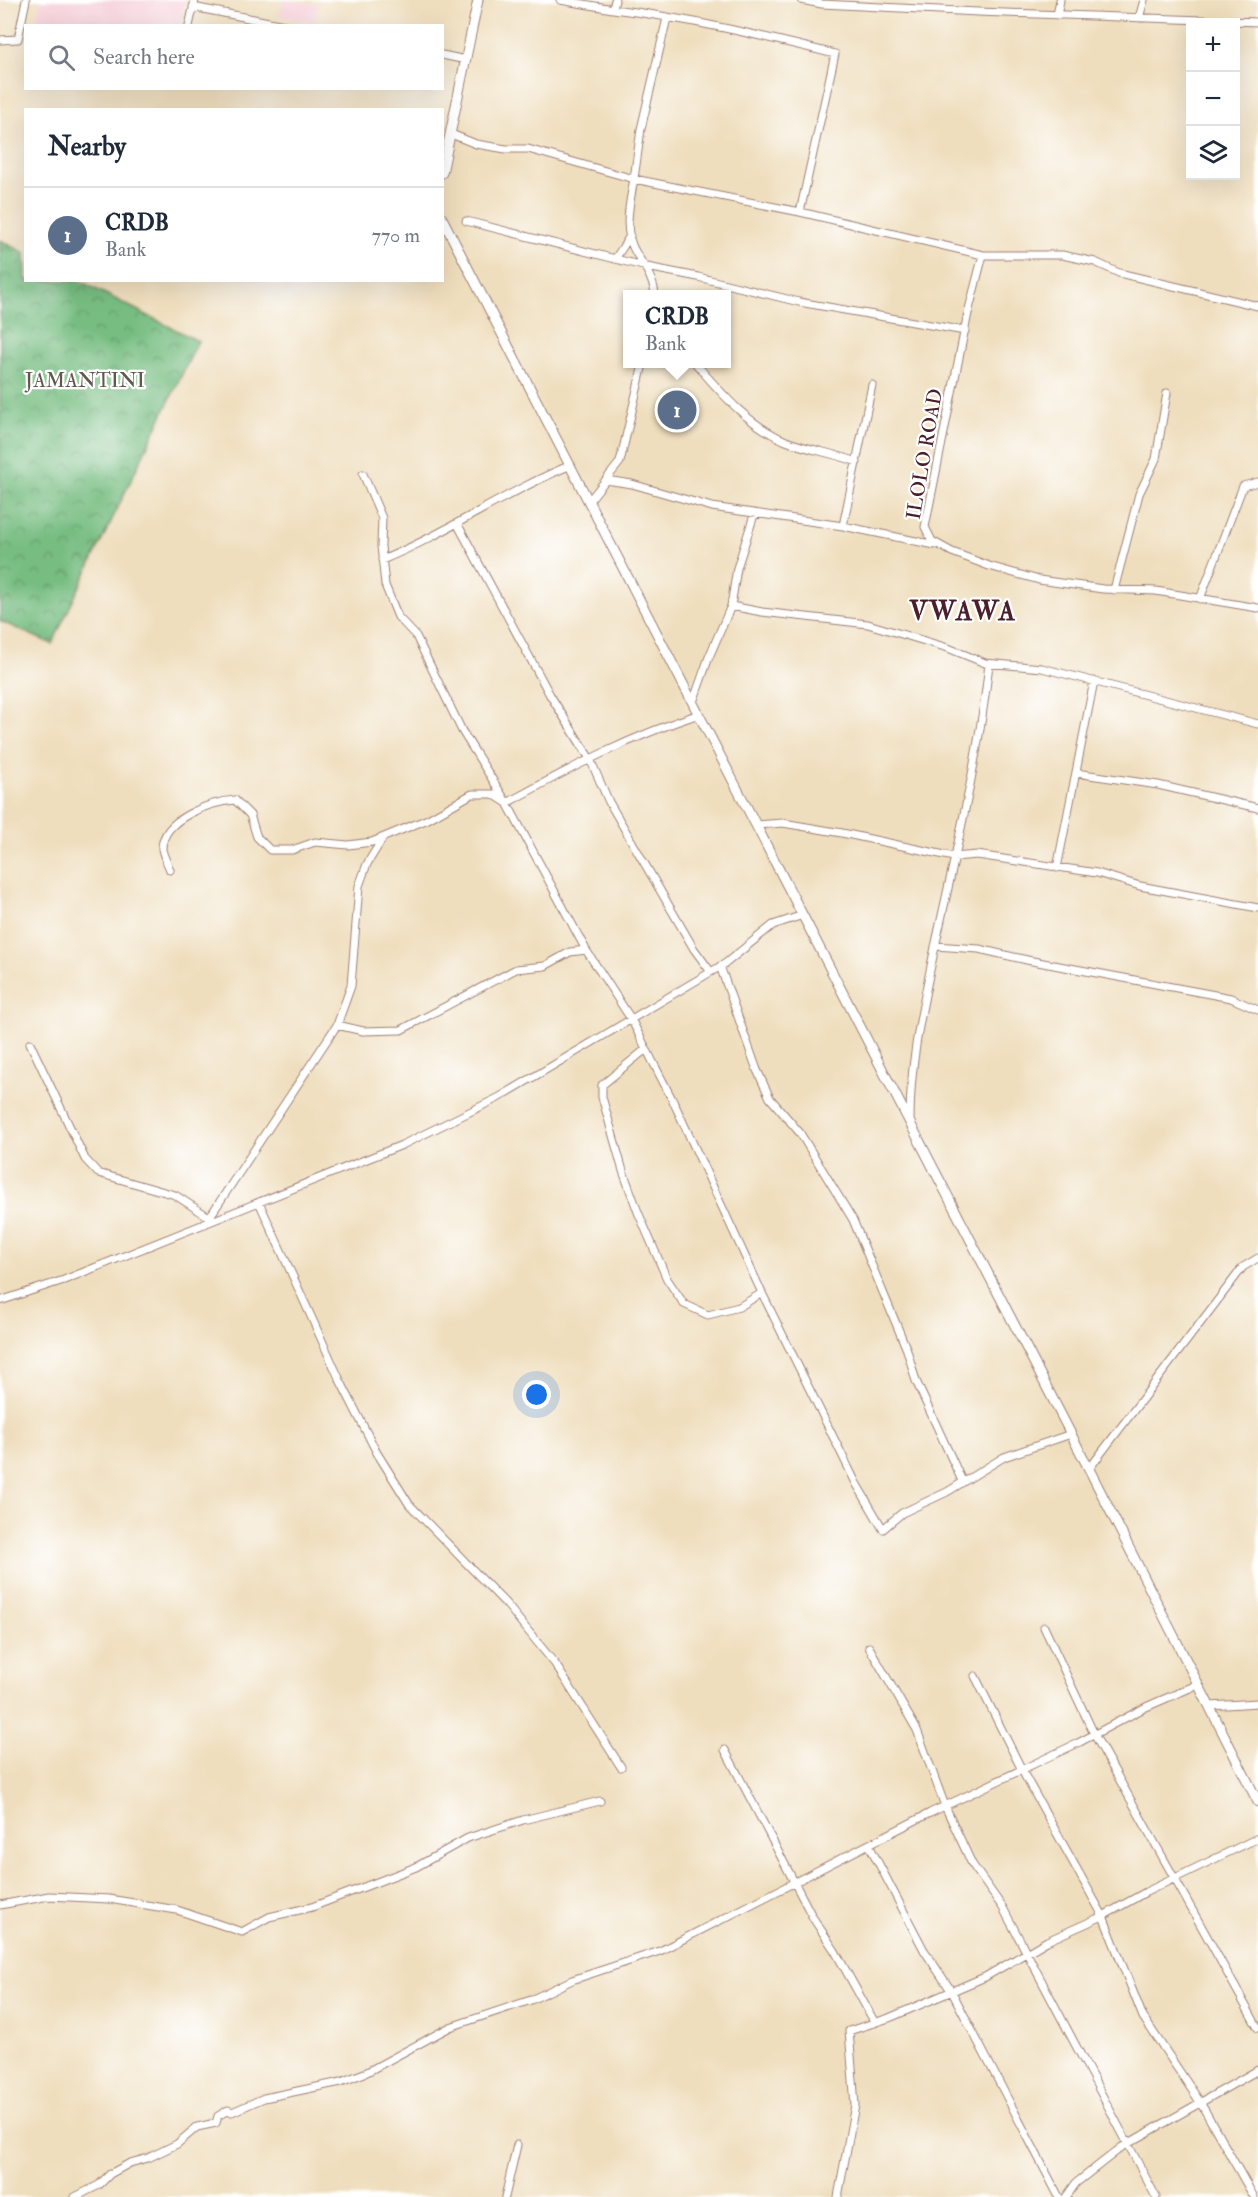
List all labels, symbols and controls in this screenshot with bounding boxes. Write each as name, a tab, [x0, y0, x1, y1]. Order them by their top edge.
map controls	[1186, 18, 1240, 180]
button: +	[1186, 18, 1240, 72]
search box	[24, 24, 444, 90]
icon: search	[45, 41, 78, 74]
text: Search here	[93, 43, 195, 71]
button: −	[1186, 72, 1240, 126]
button: layers	[1186, 126, 1240, 180]
text: Nearby	[48, 131, 126, 163]
text: CRDB	[105, 209, 169, 237]
text: 1	[64, 223, 71, 248]
text: 770 m	[372, 223, 420, 248]
text: Bank	[105, 237, 146, 262]
popup	[623, 290, 731, 368]
text: CRDB	[645, 303, 709, 331]
text: Bank	[645, 331, 686, 356]
park label: JAMANTINI	[24, 368, 145, 393]
street label: ILOLO ROAD	[901, 387, 948, 522]
pin: 1	[658, 388, 696, 432]
district label: VWAWA	[908, 596, 1017, 628]
your location	[522, 1380, 551, 1409]

